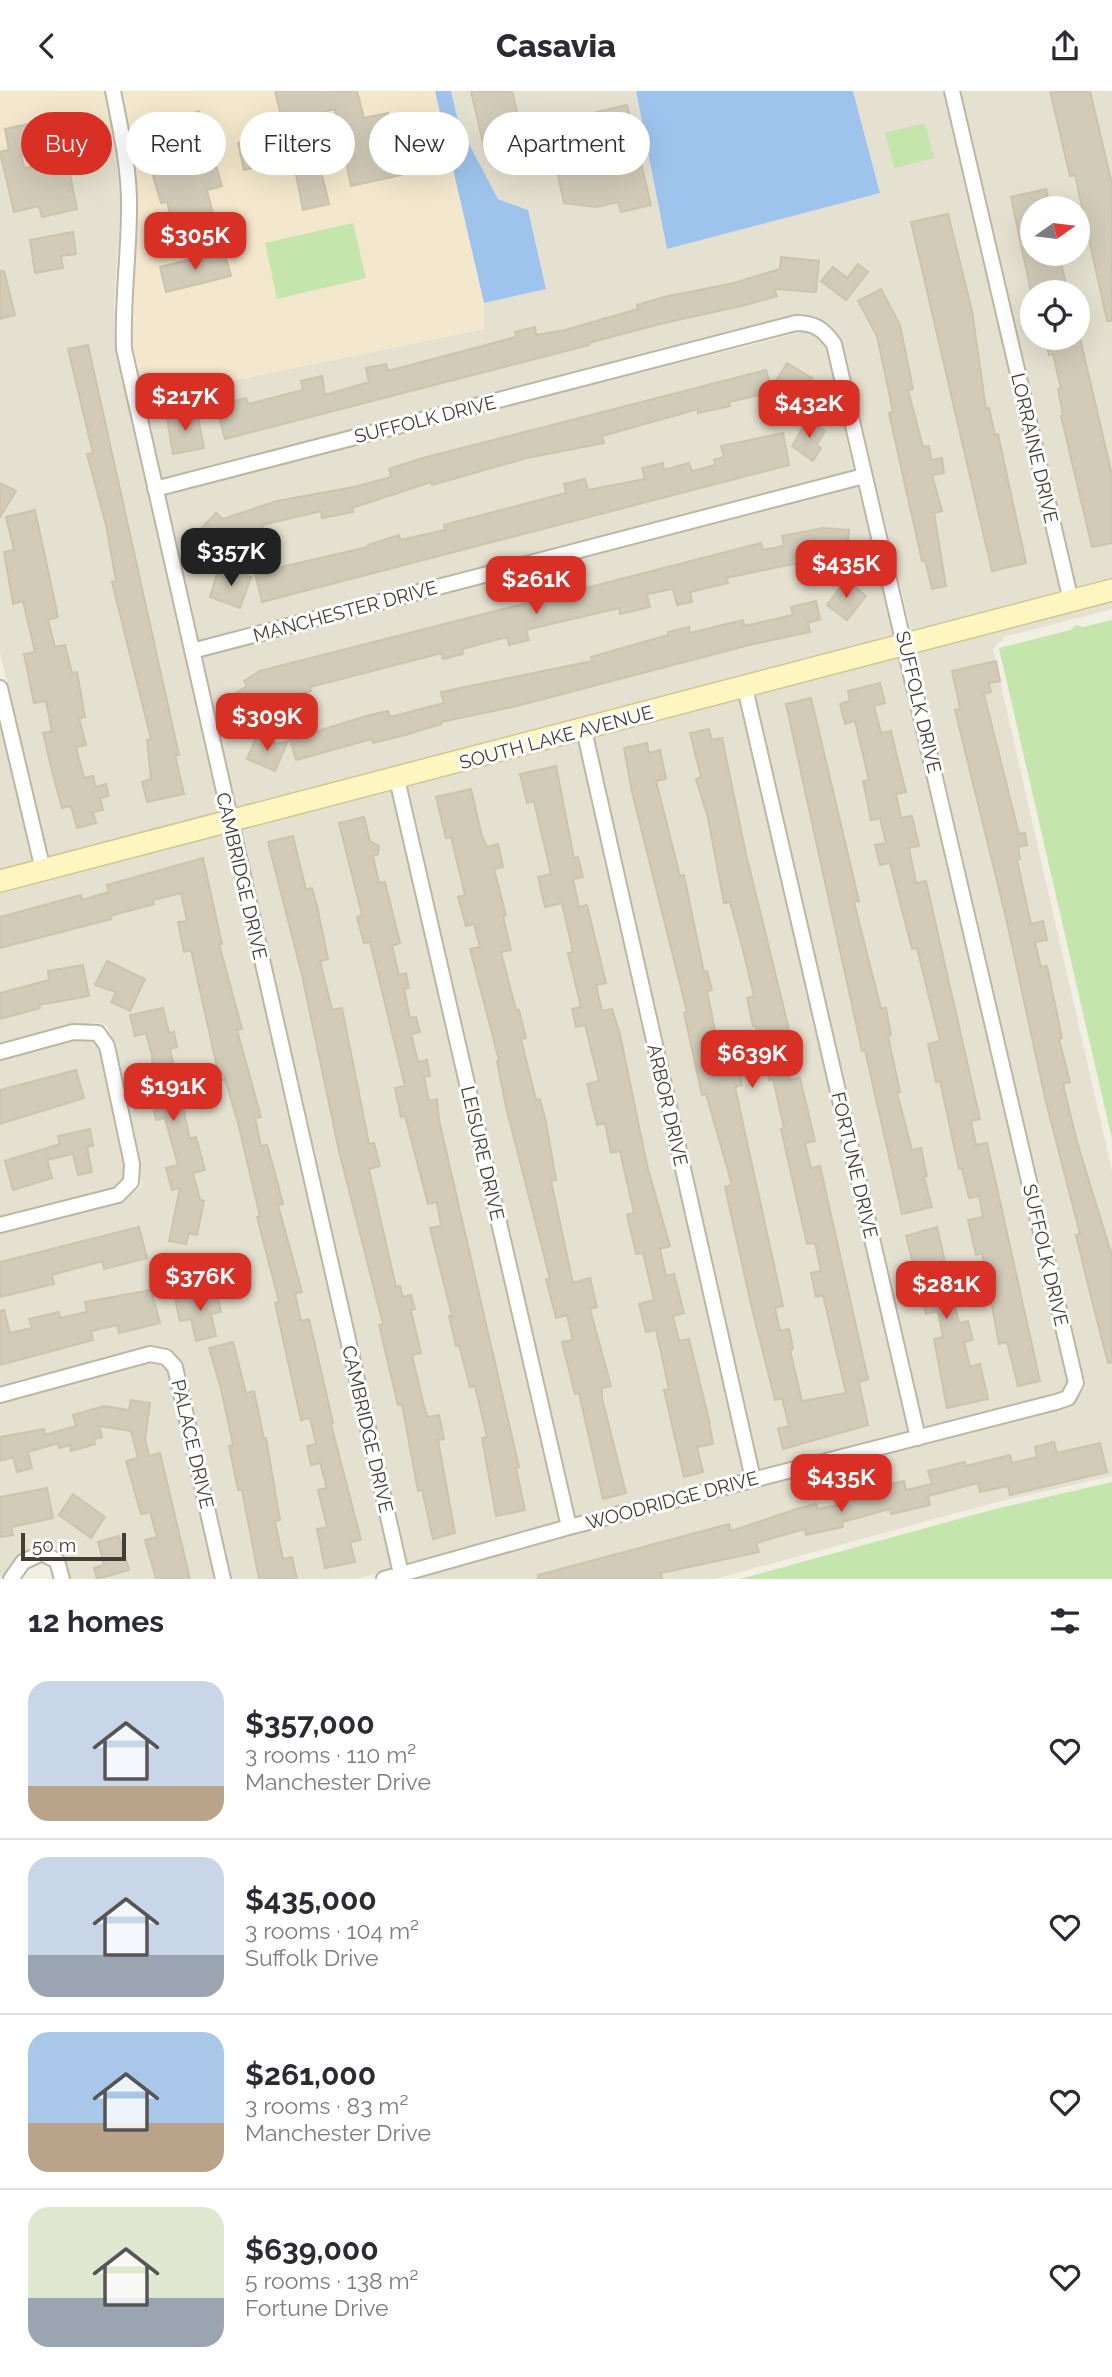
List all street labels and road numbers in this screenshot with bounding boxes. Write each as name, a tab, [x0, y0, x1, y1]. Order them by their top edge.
street label: LORRAINE DRIVE	[1007, 371, 1063, 525]
street label: SUFFOLK DRIVE	[352, 391, 498, 447]
street label: MANCHESTER DRIVE	[250, 576, 440, 646]
street label: SUFFOLK DRIVE	[892, 629, 946, 775]
street label: SOUTH LAKE AVENUE	[457, 701, 655, 773]
street label: CAMBRIDGE DRIVE	[212, 790, 272, 962]
street label: ARBOR DRIVE	[643, 1042, 693, 1168]
street label: LEISURE DRIVE	[457, 1084, 509, 1222]
street label: FORTUNE DRIVE	[827, 1090, 883, 1240]
street label: SUFFOLK DRIVE	[1019, 1182, 1073, 1328]
street label: CAMBRIDGE DRIVE	[338, 1343, 398, 1515]
street label: PALACE DRIVE	[167, 1377, 219, 1511]
street label: WOODRIDGE DRIVE	[583, 1466, 761, 1534]

